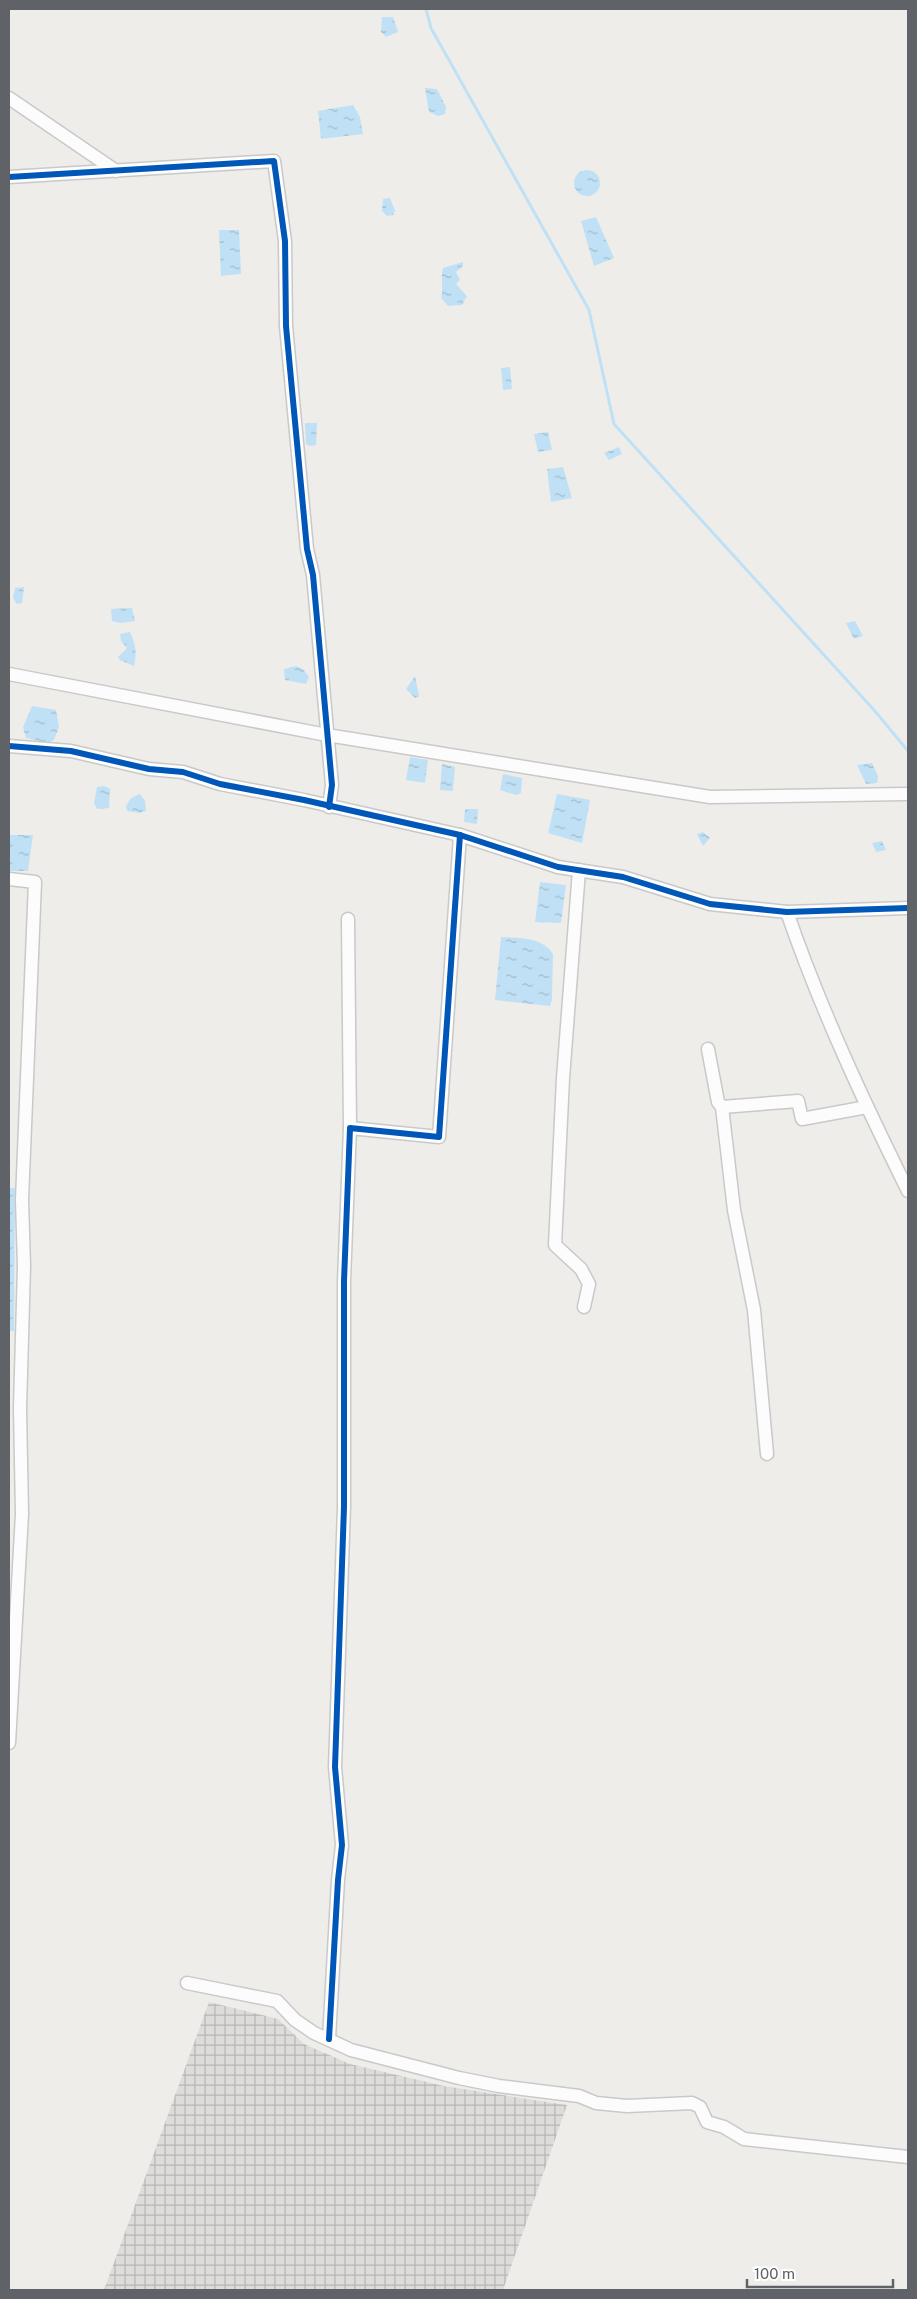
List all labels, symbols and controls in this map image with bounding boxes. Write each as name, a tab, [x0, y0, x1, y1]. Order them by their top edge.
scale bar	[747, 2256, 893, 2288]
text: 100 m	[754, 2265, 795, 2282]

